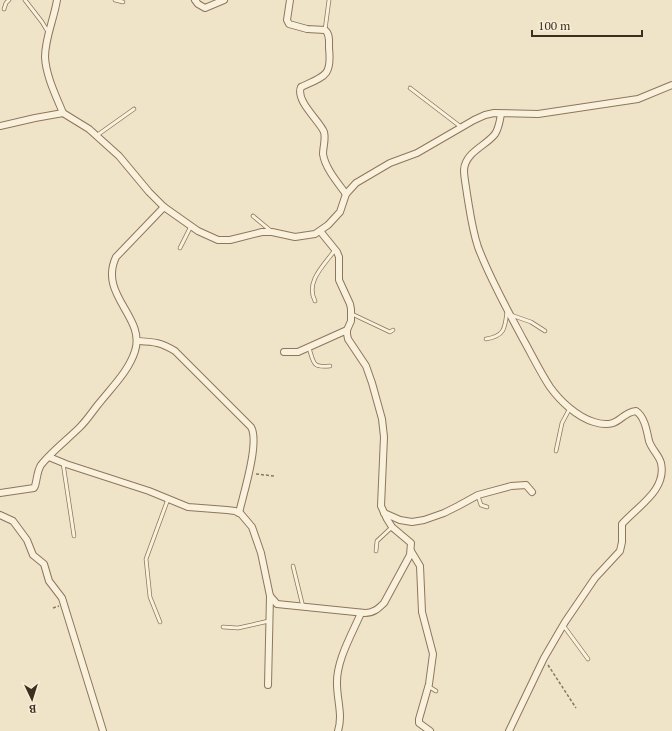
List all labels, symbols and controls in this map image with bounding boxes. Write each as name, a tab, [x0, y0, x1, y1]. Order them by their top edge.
scale bar	[532, 12, 642, 38]
text: 100 m	[538, 18, 571, 33]
north arrow	[12, 679, 52, 719]
text: B	[29, 702, 37, 716]

